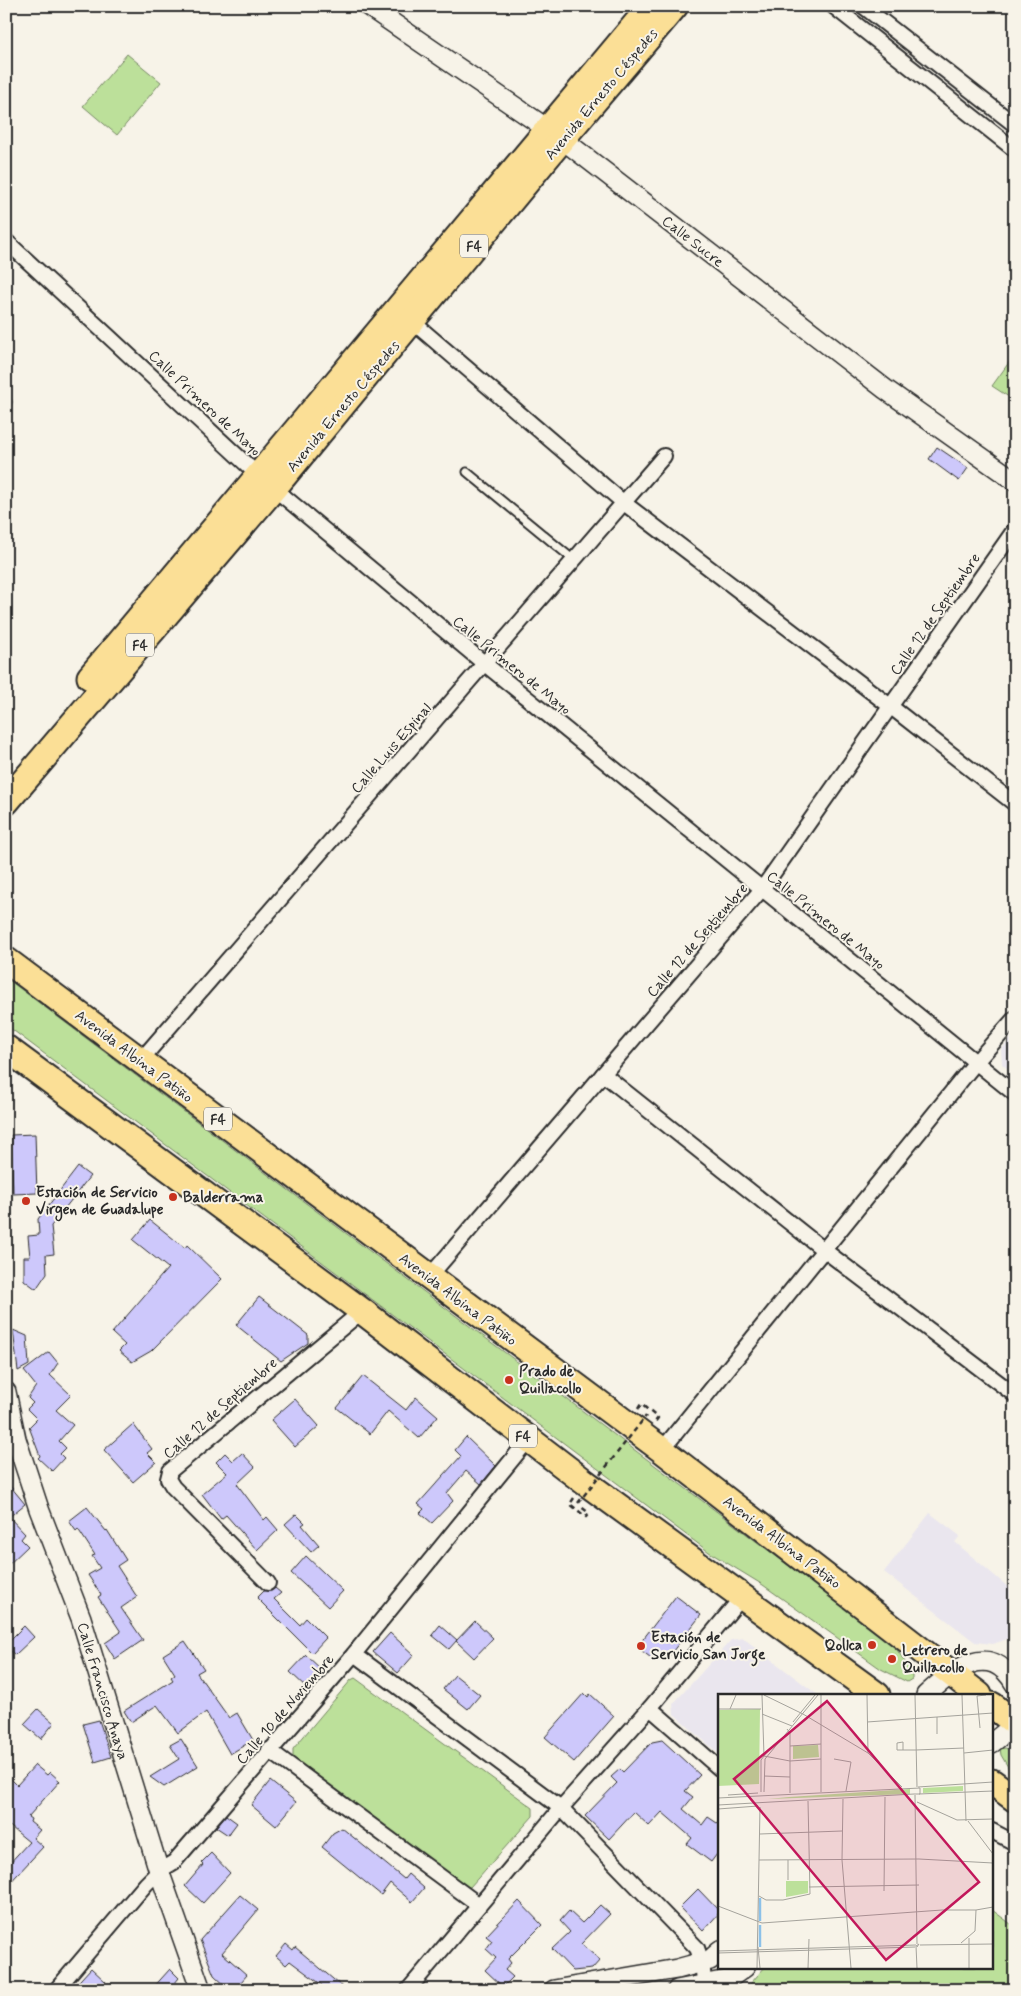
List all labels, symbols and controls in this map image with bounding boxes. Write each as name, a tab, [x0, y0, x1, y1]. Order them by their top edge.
street label: Avenida Ernesto Céspedes	[541, 24, 663, 165]
street label: Calle Sucre	[657, 211, 727, 272]
road number: F4	[460, 235, 488, 258]
street label: Avenida Ernesto Céspedes	[283, 336, 405, 477]
street label: Calle Primero de Mayo	[144, 346, 265, 461]
street label: Calle 12 de Septiembre	[886, 549, 986, 680]
street label: Calle Primero de Mayo	[448, 612, 575, 720]
road number: F4	[126, 634, 154, 656]
street label: Calle Luis Espinal	[347, 699, 437, 798]
street label: Calle Primero de Mayo	[762, 867, 889, 975]
street label: Calle 12 de Septiembre	[643, 879, 753, 1002]
street label: Avenida Albina Patiño	[70, 1006, 197, 1108]
road number: F4	[204, 1108, 232, 1130]
place label: Estación de Servicio Virgen de Guadalupe	[36, 1183, 164, 1222]
place label: Balderrama	[183, 1188, 264, 1208]
marker: Balderrama	[167, 1191, 179, 1203]
marker: Estación de Servicio Virgen de Guadalupe	[20, 1195, 32, 1207]
street label: Avenida Albina Patiño	[394, 1249, 521, 1351]
street label: Calle 12 de Septiembre	[159, 1353, 282, 1464]
place label: Prado de Quillacollo	[519, 1362, 581, 1399]
marker: Prado de Quillacollo	[503, 1374, 515, 1386]
road number: F4	[509, 1424, 537, 1448]
street label: Avenida Albina Patiño	[718, 1492, 845, 1594]
street label: Calle Francisco Anaya	[72, 1620, 132, 1762]
place label: Estación de Servicio San Jorge	[651, 1628, 766, 1667]
place label: Qollca	[825, 1636, 862, 1656]
marker: Qollca	[866, 1639, 878, 1651]
marker: Estación de Servicio San Jorge	[635, 1640, 647, 1652]
place label: Letrero de Quillacollo	[902, 1641, 969, 1678]
street label: Calle 10 de Noviembre	[232, 1650, 339, 1769]
marker: Letrero de Quillacollo	[886, 1653, 898, 1665]
inset map	[718, 1694, 994, 1968]

